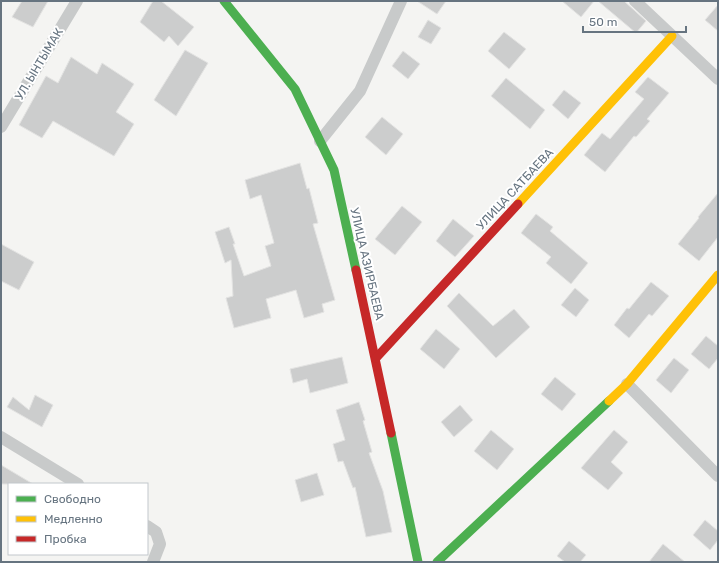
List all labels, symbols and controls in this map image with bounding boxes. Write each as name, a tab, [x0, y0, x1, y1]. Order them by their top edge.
scale bar	[583, 8, 686, 34]
text: 50 m	[589, 15, 617, 29]
street label: УЛ. ЫНТЫМАК	[12, 25, 66, 103]
street label: УЛИЦА САТБАЕВА	[474, 146, 556, 232]
street label: УЛИЦА АЗИРБАЕВА	[347, 206, 387, 322]
legend	[8, 483, 148, 555]
text: Свободно	[44, 492, 101, 506]
text: Медленно	[44, 512, 103, 526]
text: Пробка	[44, 532, 87, 546]

